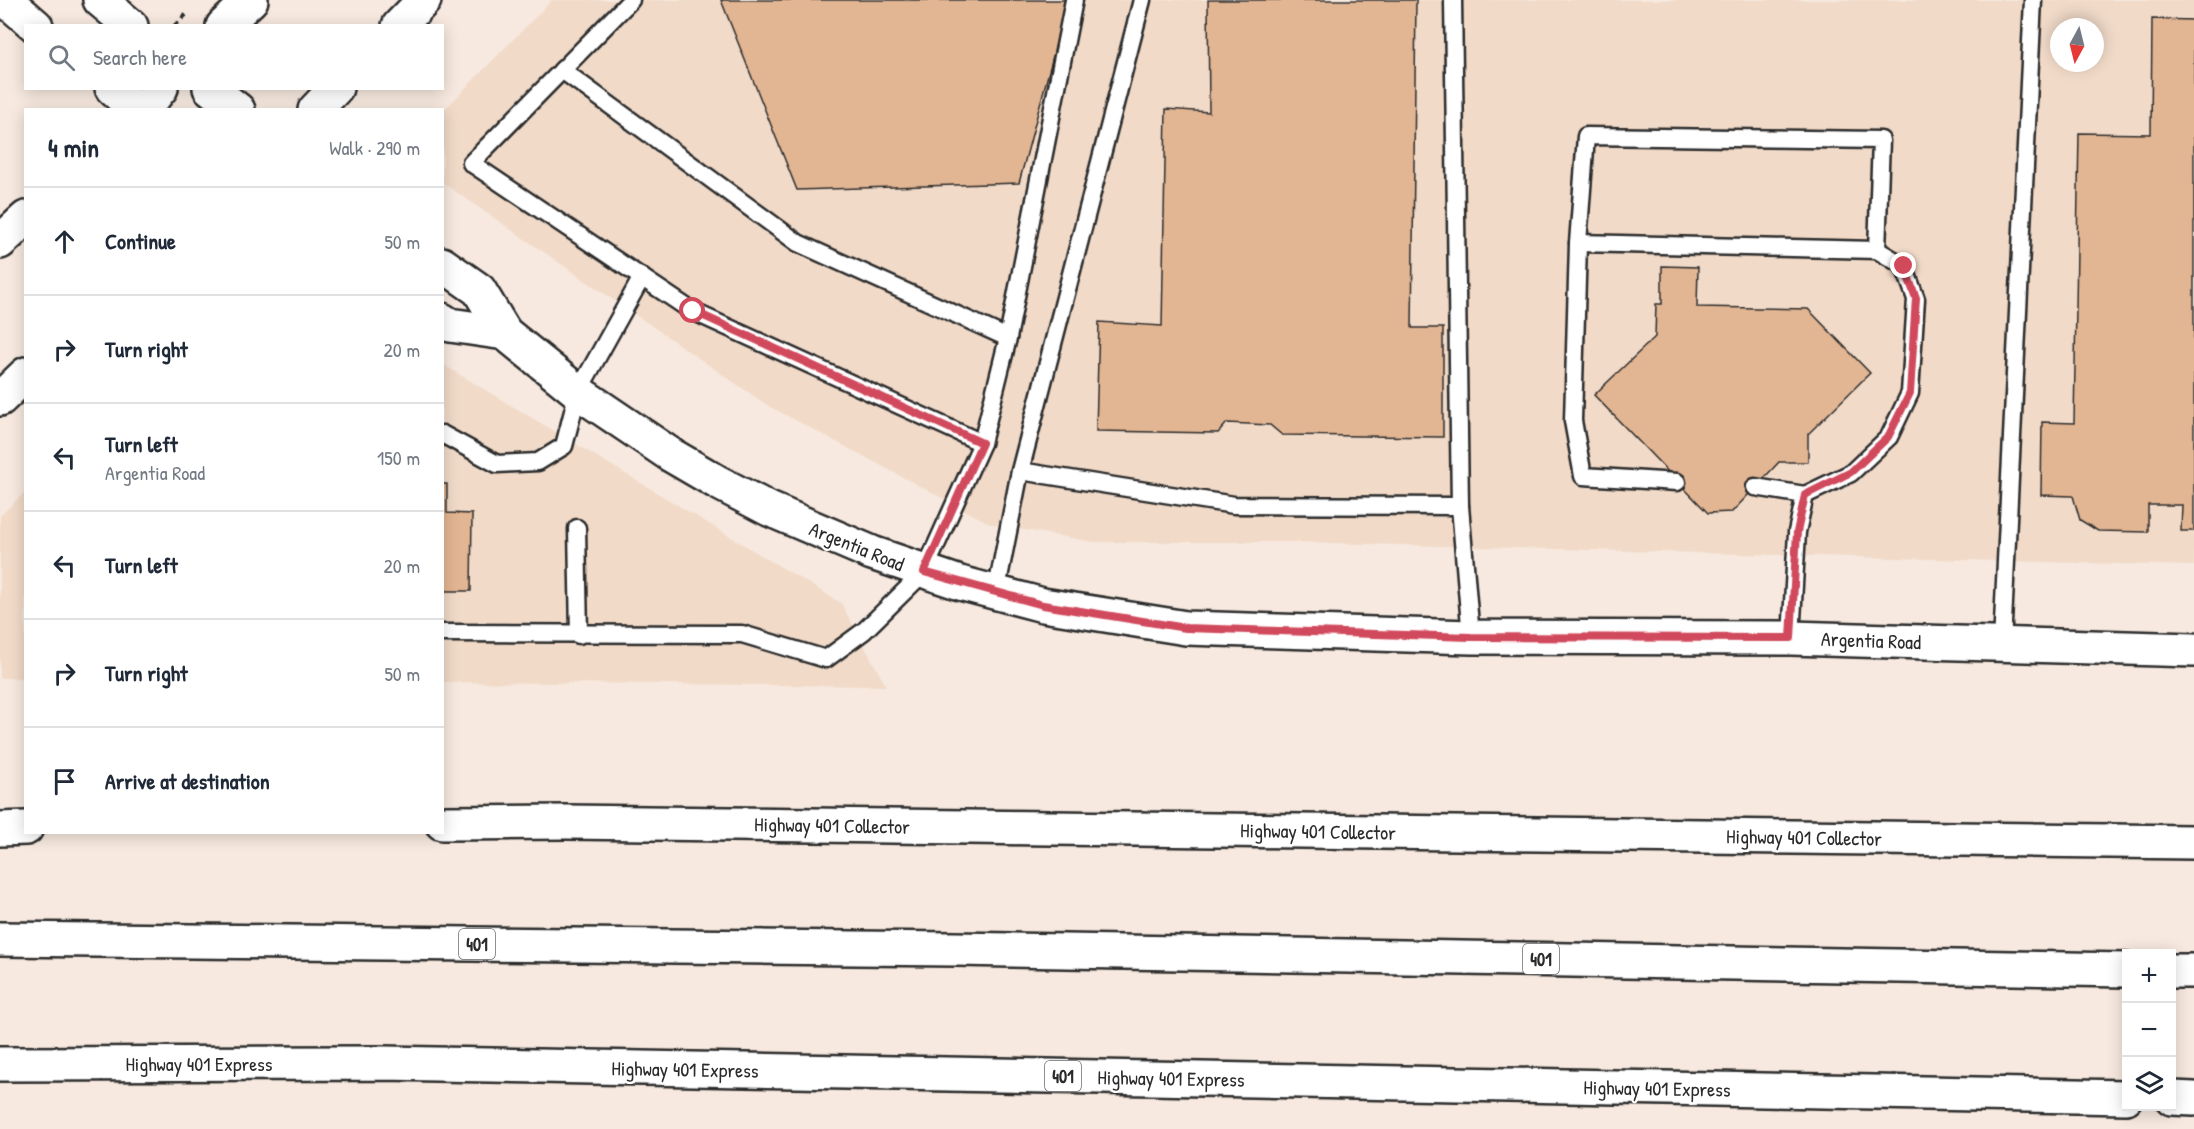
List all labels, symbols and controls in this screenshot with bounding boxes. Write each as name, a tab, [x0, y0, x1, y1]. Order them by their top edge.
north arrow	[2050, 18, 2104, 72]
search box	[24, 24, 444, 90]
icon: search	[45, 41, 78, 74]
text: Search here	[93, 42, 187, 72]
text: 4 min	[48, 130, 99, 165]
text: Walk · 290 m	[329, 134, 420, 161]
icon: ahead	[48, 225, 81, 258]
text: Continue	[105, 226, 176, 256]
text: 50 m	[384, 228, 420, 255]
route end	[1890, 252, 1916, 278]
route start	[679, 297, 705, 323]
icon: right	[48, 333, 81, 366]
text: Turn right	[105, 334, 188, 364]
text: 20 m	[383, 336, 420, 363]
text: Turn left	[105, 429, 178, 459]
icon: left	[48, 441, 81, 474]
text: 150 m	[377, 444, 420, 471]
text: Argentia Road	[105, 459, 205, 486]
street label: Argentia Road	[806, 515, 909, 577]
icon: left	[48, 549, 81, 582]
text: Turn left	[105, 550, 178, 580]
text: 20 m	[383, 552, 420, 579]
street label: Argentia Road	[1821, 625, 1922, 655]
icon: right	[48, 657, 81, 690]
text: Turn right	[105, 658, 188, 688]
text: 50 m	[384, 660, 420, 687]
icon: arrive	[48, 765, 81, 798]
text: Arrive at destination	[105, 766, 270, 796]
street label: Highway 401 Collector	[754, 810, 910, 840]
street label: Highway 401 Collector	[1240, 816, 1396, 846]
street label: Highway 401 Collector	[1726, 822, 1882, 852]
road number: 401	[459, 929, 495, 959]
road number: 401	[1523, 944, 1559, 974]
map controls	[2122, 949, 2176, 1111]
button: +	[2122, 949, 2176, 1003]
button: −	[2122, 1003, 2176, 1057]
street label: Highway 401 Express	[125, 1050, 273, 1077]
street label: Highway 401 Express	[611, 1054, 759, 1084]
button: layers	[2122, 1057, 2176, 1111]
road number: 401	[1045, 1061, 1081, 1091]
street label: Highway 401 Express	[1097, 1063, 1245, 1093]
street label: Highway 401 Express	[1583, 1073, 1731, 1103]

